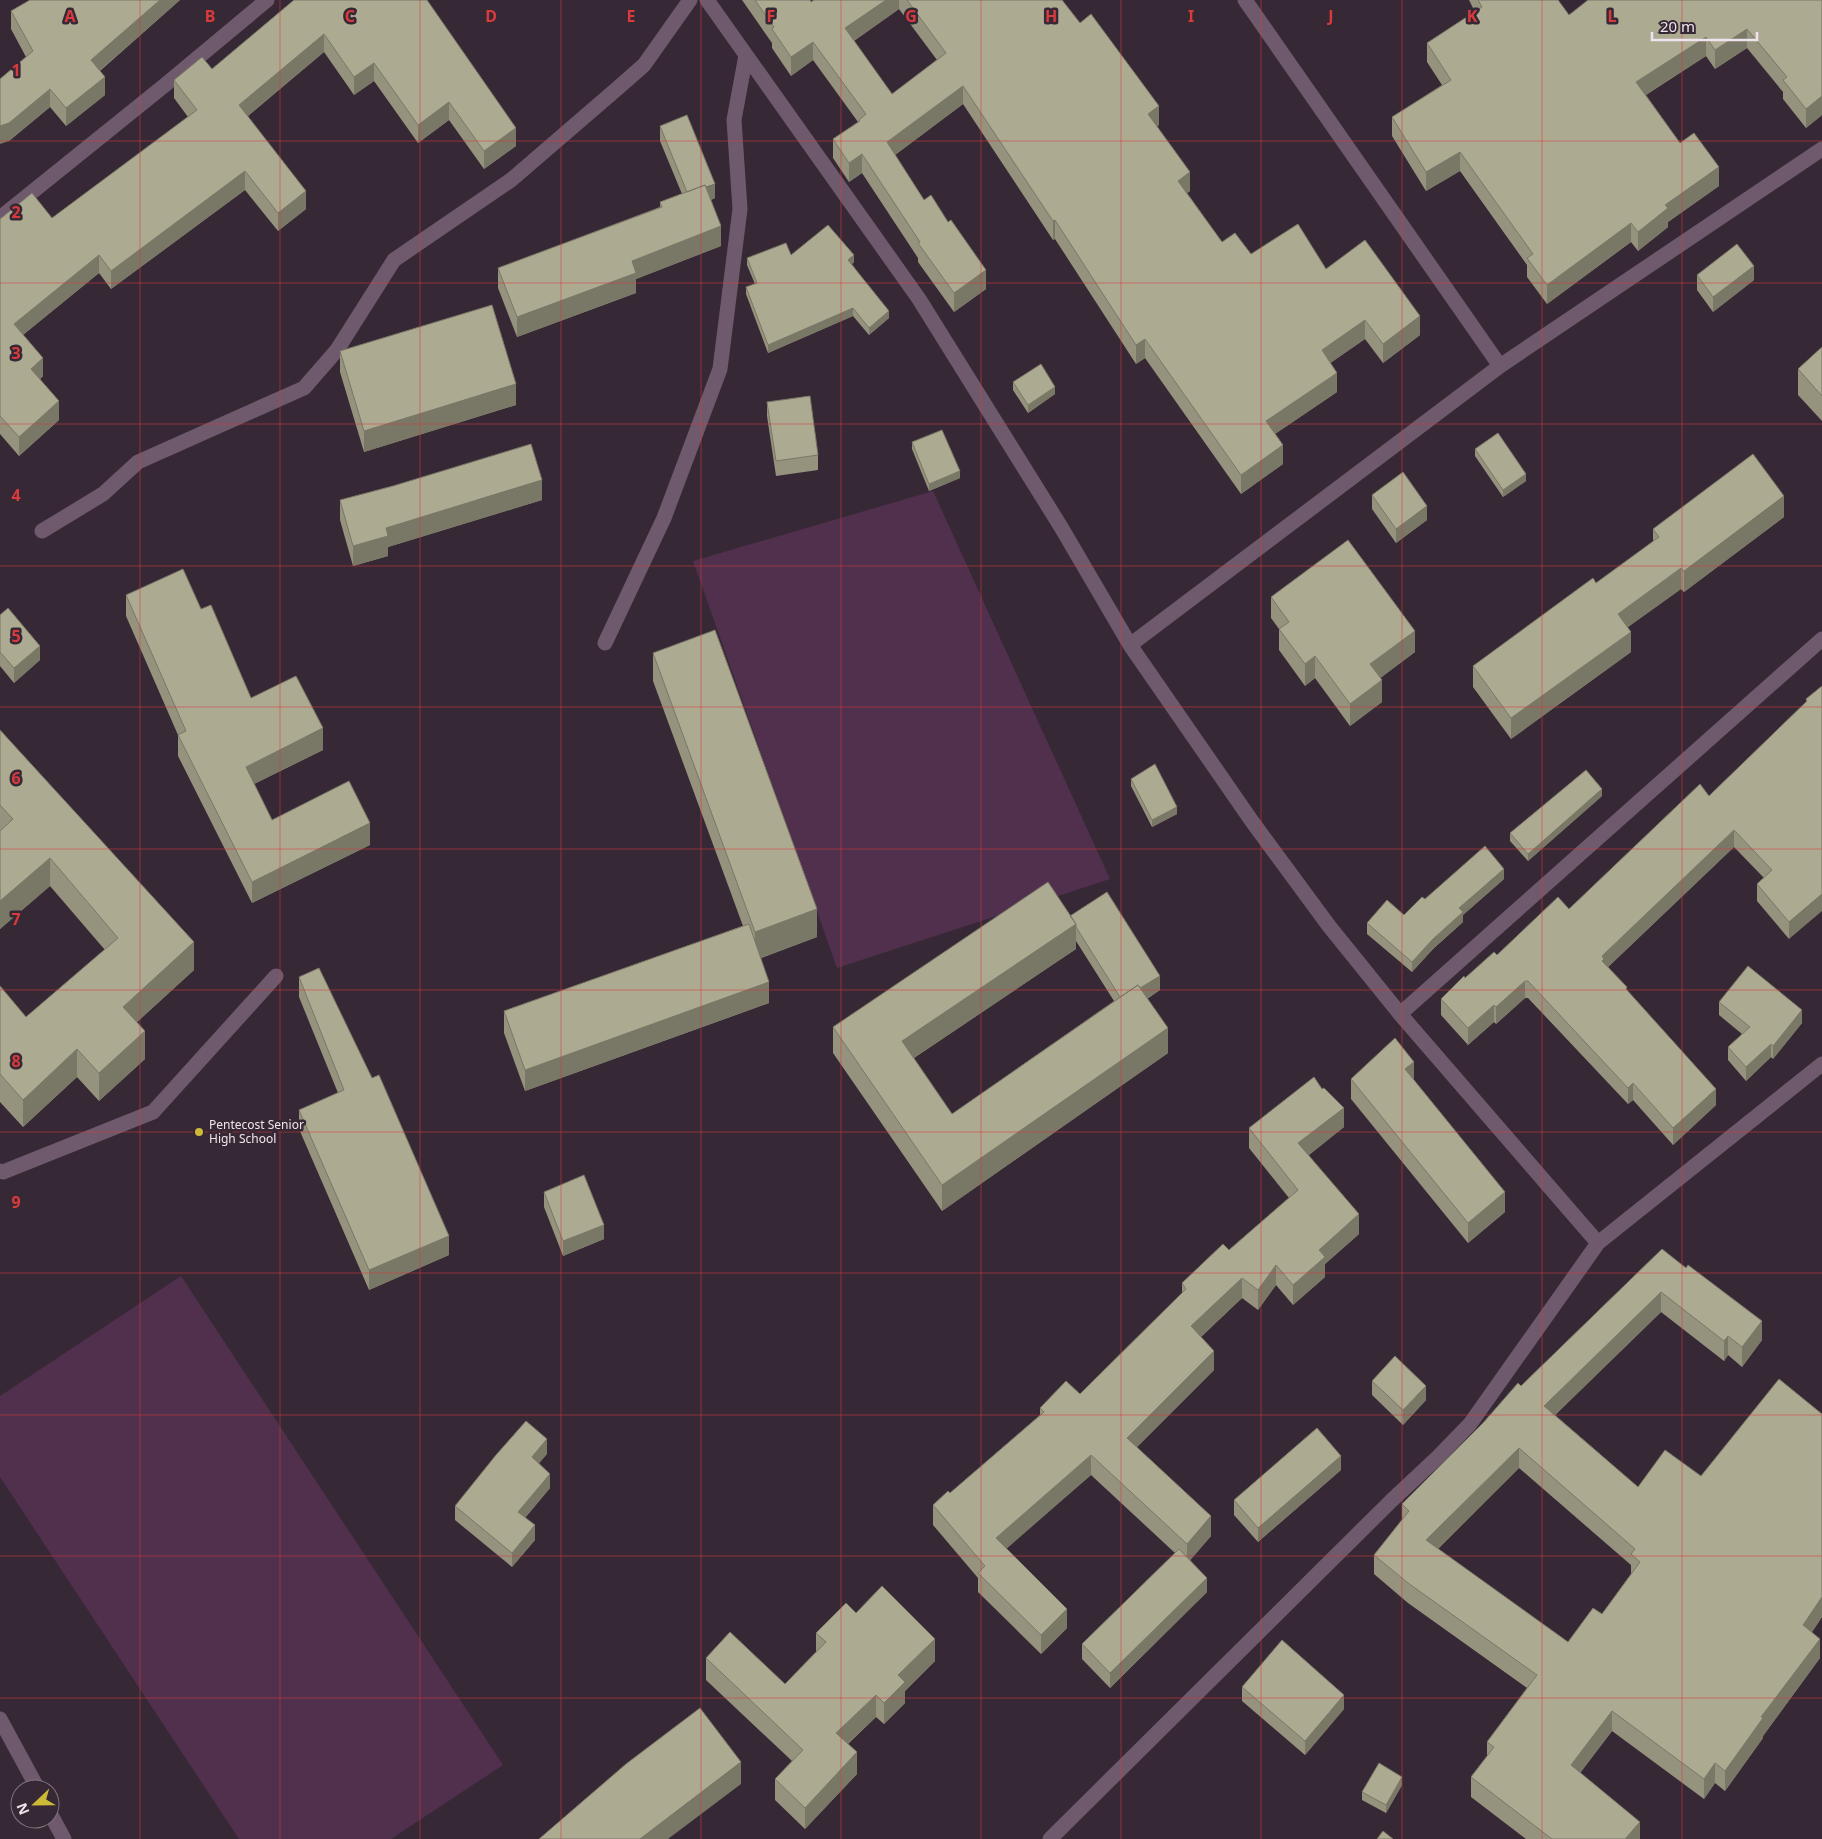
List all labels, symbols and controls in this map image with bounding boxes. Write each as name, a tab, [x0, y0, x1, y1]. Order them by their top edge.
text: A	[64, 5, 76, 27]
text: B	[205, 5, 215, 27]
text: C	[345, 5, 355, 27]
text: D	[485, 5, 497, 27]
text: E	[627, 5, 636, 27]
text: F	[767, 5, 775, 27]
text: G	[905, 5, 917, 27]
text: H	[1045, 5, 1057, 27]
text: I	[1188, 5, 1194, 27]
text: J	[1326, 5, 1334, 27]
text: K	[1467, 5, 1478, 27]
text: L	[1608, 5, 1617, 27]
scale bar	[1652, 10, 1757, 42]
text: 20 m	[1660, 16, 1695, 36]
text: 1	[11, 59, 21, 81]
text: 2	[11, 201, 21, 223]
text: 3	[11, 342, 21, 364]
text: 4	[11, 484, 21, 506]
text: 5	[11, 625, 21, 647]
text: 6	[11, 767, 21, 789]
text: 7	[11, 908, 21, 930]
text: 8	[11, 1050, 21, 1072]
place label: Pentecost Senior High School	[209, 1116, 304, 1147]
marker: Pentecost Senior High School	[193, 1126, 205, 1138]
text: 9	[11, 1191, 21, 1213]
north arrow	[10, 1779, 60, 1829]
text: N	[12, 1800, 33, 1818]

